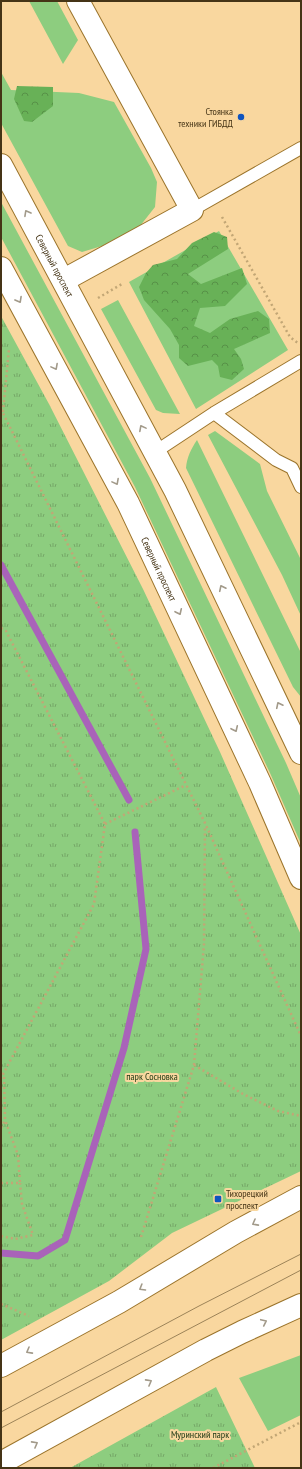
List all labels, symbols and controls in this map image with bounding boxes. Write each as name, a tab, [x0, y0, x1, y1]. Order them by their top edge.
place label: Стоянка техники ГИБДД	[178, 105, 234, 130]
marker: Стоянка техники ГИБДД	[236, 112, 246, 122]
one-way arrow	[24, 210, 31, 217]
street label: Северный проспект	[32, 232, 77, 300]
one-way arrow	[14, 296, 22, 303]
one-way arrow	[51, 363, 58, 370]
one-way arrow	[139, 424, 146, 432]
one-way arrow	[112, 478, 119, 485]
street label: Северный проспект	[138, 535, 180, 604]
one-way arrow	[219, 585, 227, 592]
one-way arrow	[174, 607, 182, 615]
one-way arrow	[276, 702, 284, 709]
one-way arrow	[230, 725, 238, 732]
park label: парк Сосновка	[126, 1070, 178, 1083]
place label: Тихорецкий проспект	[226, 1187, 268, 1212]
marker: Тихорецкий проспект	[213, 1194, 223, 1204]
one-way arrow	[251, 1218, 259, 1225]
one-way arrow	[139, 1284, 146, 1291]
one-way arrow	[261, 1318, 268, 1326]
one-way arrow	[25, 1347, 33, 1354]
one-way arrow	[145, 1379, 152, 1386]
park label: Муринский парк	[171, 1428, 229, 1441]
one-way arrow	[31, 1441, 38, 1449]

